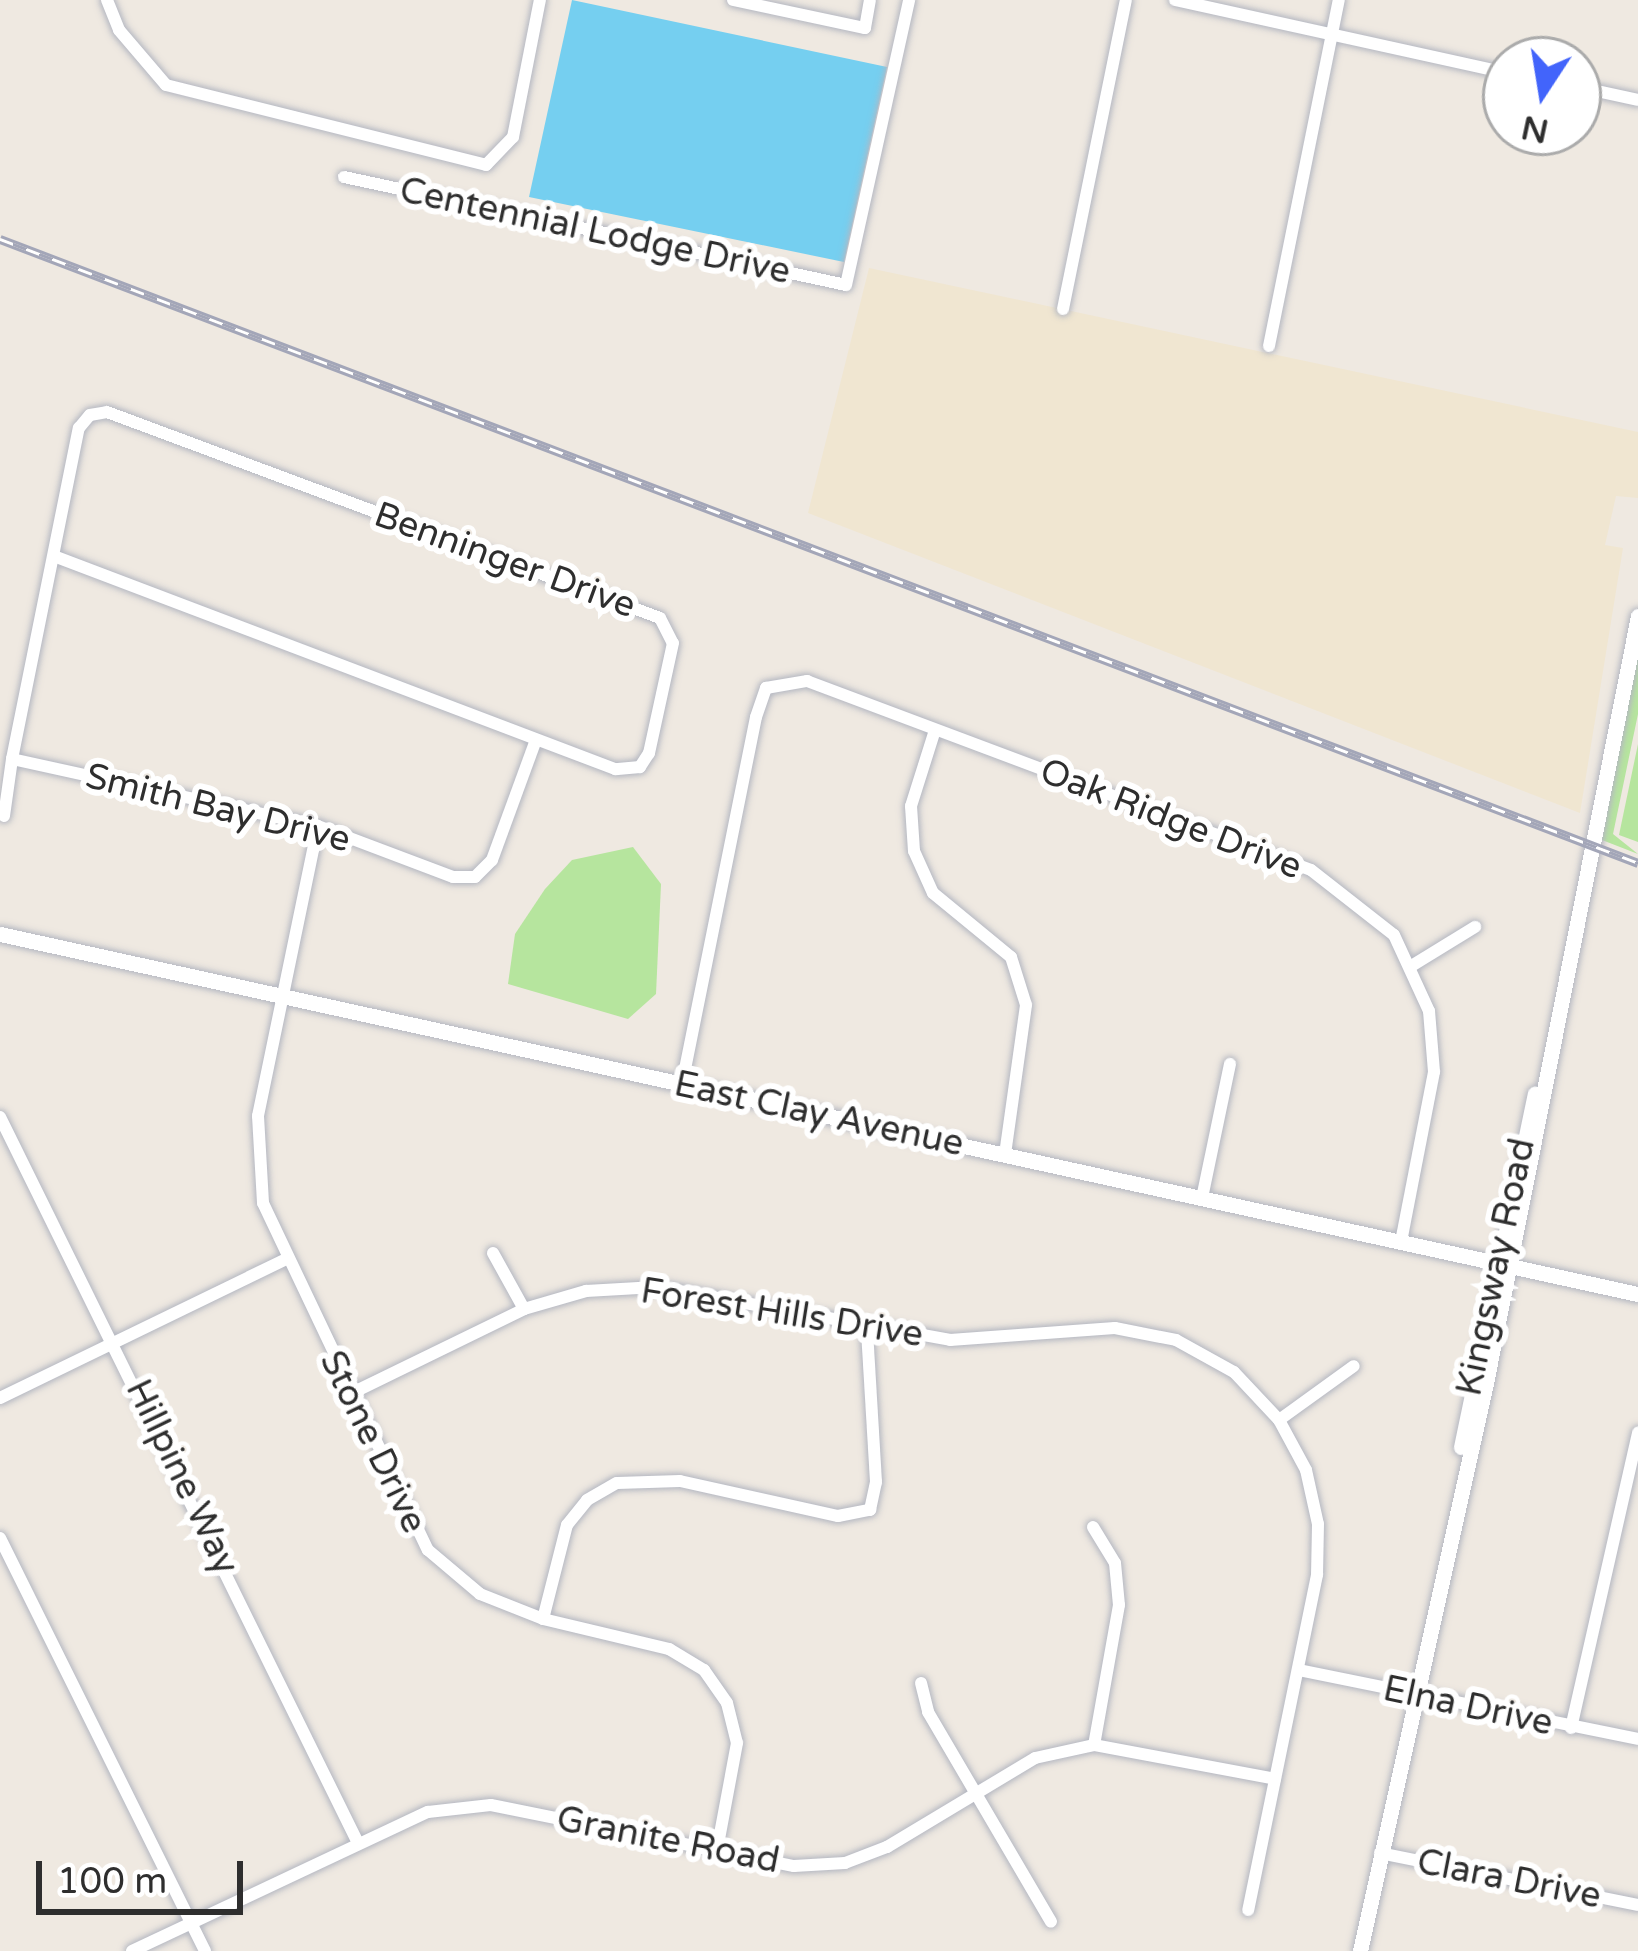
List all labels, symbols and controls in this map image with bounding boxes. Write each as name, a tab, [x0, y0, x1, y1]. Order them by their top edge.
north arrow	[1482, 36, 1602, 156]
text: N	[1518, 107, 1552, 151]
street label: Centennial Lodge Drive	[396, 168, 794, 294]
street label: Benninger Drive	[369, 493, 641, 627]
street label: Oak Ridge Drive	[1034, 749, 1308, 889]
street label: Smith Bay Drive	[81, 754, 355, 862]
street label: East Clay Avenue	[670, 1062, 968, 1166]
street label: Kingsway Road	[1448, 1134, 1544, 1400]
street label: Forest Hills Drive	[638, 1269, 926, 1357]
street label: Stone Drive	[310, 1344, 436, 1540]
street label: Hillpine Way	[116, 1373, 248, 1581]
street label: Elna Drive	[1379, 1667, 1557, 1745]
street label: Granite Road	[553, 1797, 783, 1883]
scale bar	[42, 1837, 249, 1911]
street label: Clara Drive	[1413, 1840, 1605, 1918]
text: 100 m	[57, 1860, 167, 1903]

